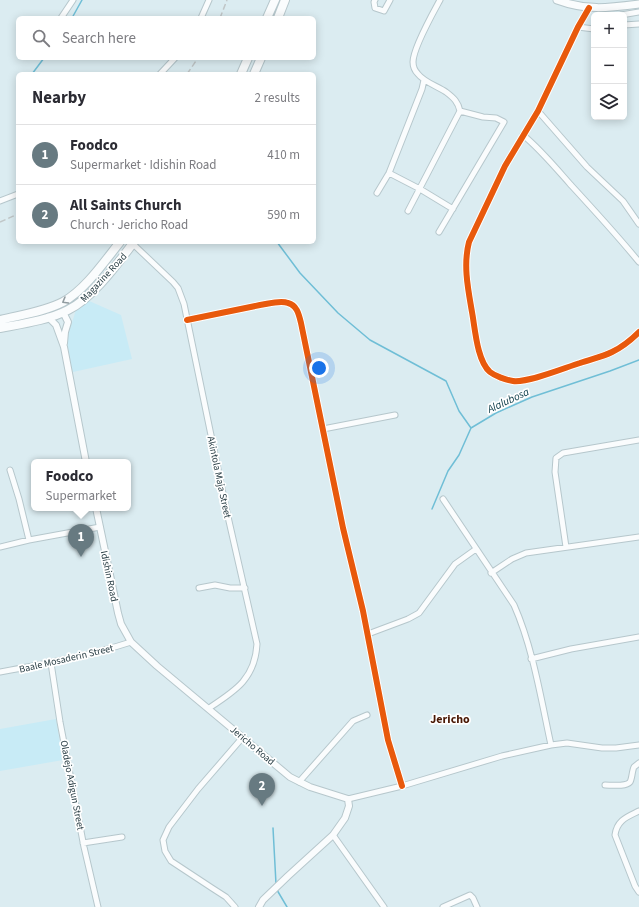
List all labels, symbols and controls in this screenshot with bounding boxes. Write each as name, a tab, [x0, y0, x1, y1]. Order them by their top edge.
map controls	[591, 12, 627, 120]
button: +	[591, 12, 627, 48]
search box	[16, 16, 316, 60]
icon: search	[30, 27, 52, 49]
text: Search here	[62, 28, 136, 49]
button: −	[591, 48, 627, 84]
button: layers	[591, 84, 627, 120]
text: Nearby	[32, 86, 86, 110]
text: 2 results	[255, 89, 300, 107]
text: Foodco	[70, 135, 118, 156]
text: 1	[42, 146, 48, 164]
text: 410 m	[267, 146, 300, 164]
text: Supermarket · Idishin Road	[70, 156, 217, 174]
text: All Saints Church	[70, 195, 182, 216]
text: 2	[42, 206, 48, 224]
text: 590 m	[267, 206, 300, 224]
text: Church · Jericho Road	[70, 216, 188, 234]
street label: Magazine Road	[77, 250, 130, 305]
one-way arrow	[62, 296, 69, 303]
your location	[309, 358, 329, 378]
water label: Alalubosa	[484, 384, 532, 417]
street label: Akintola Maja Street	[204, 435, 235, 520]
popup	[31, 459, 131, 511]
text: Foodco	[46, 466, 93, 487]
text: Supermarket	[46, 487, 116, 505]
pin: 1	[68, 524, 94, 557]
street label: Idishin Road	[97, 549, 121, 603]
street label: Baale Mosaderin Street	[18, 641, 115, 677]
district label: Jericho	[430, 711, 470, 728]
street label: Jericho Road	[227, 723, 278, 769]
street label: Oladejo Adigun Street	[56, 739, 88, 832]
pin: 2	[249, 773, 275, 806]

